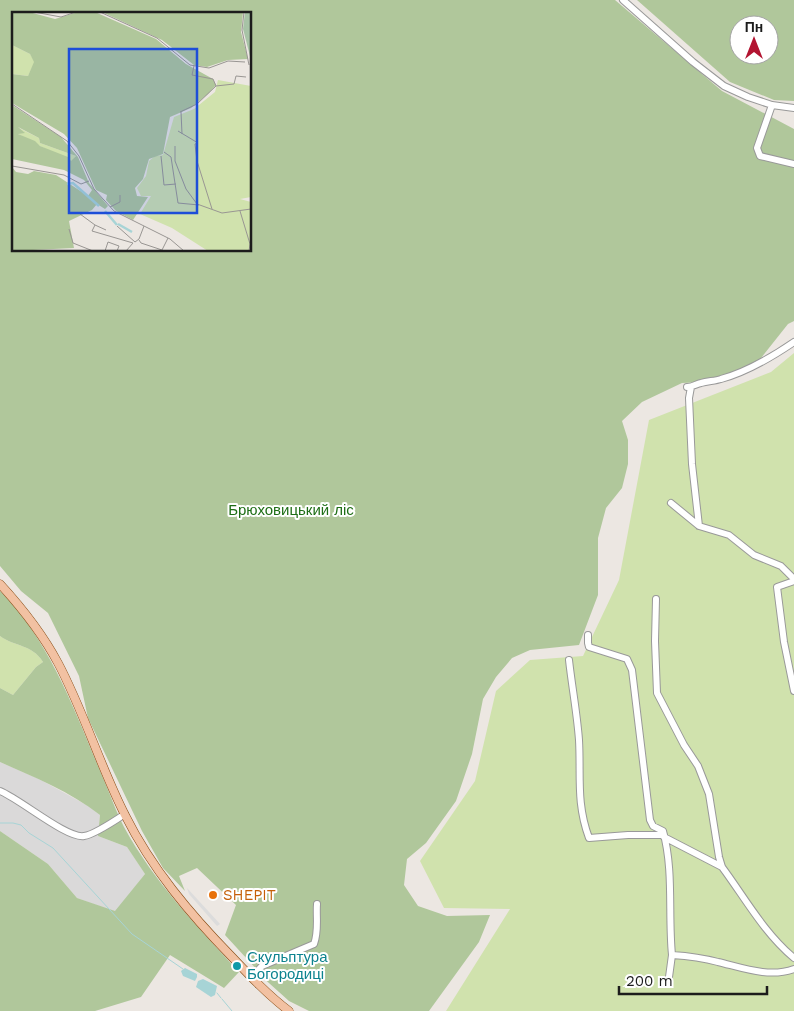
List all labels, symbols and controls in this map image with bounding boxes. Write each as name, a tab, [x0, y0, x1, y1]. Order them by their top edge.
inset map	[12, 12, 251, 251]
north arrow	[729, 15, 779, 65]
text: Пн	[745, 19, 763, 35]
park label: Брюховицький ліс	[228, 501, 354, 519]
place label: SHEPIT	[223, 886, 276, 904]
marker: SHEPIT	[207, 889, 219, 901]
place label: Скульптура Богородиці	[247, 948, 328, 983]
marker: Скульптура Богородиці	[231, 960, 243, 972]
scale bar	[619, 964, 766, 996]
text: 200 m	[626, 972, 673, 990]

